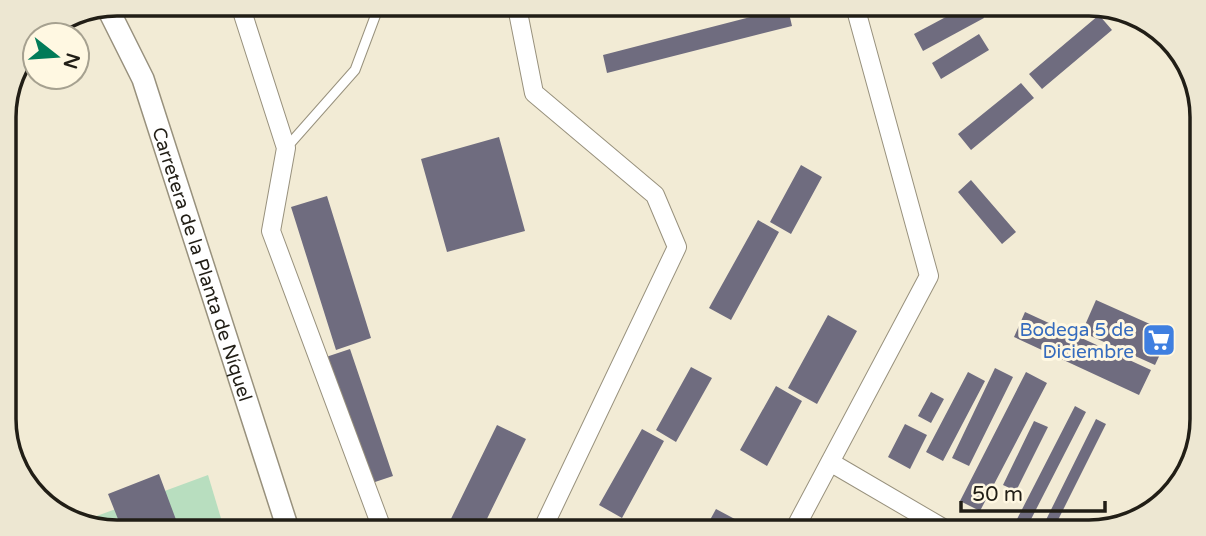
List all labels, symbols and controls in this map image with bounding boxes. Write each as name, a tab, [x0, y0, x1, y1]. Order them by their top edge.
north arrow	[21, 21, 91, 91]
text: N	[59, 50, 84, 71]
street label: Carretera de la Planta de Níquel	[147, 125, 256, 404]
place label: Bodega 5 de Diciembre	[1019, 319, 1134, 363]
supermarket icon: Bodega 5 de Diciembre	[1140, 321, 1178, 359]
scale bar	[961, 470, 1104, 514]
text: 50 m	[972, 482, 1023, 507]

